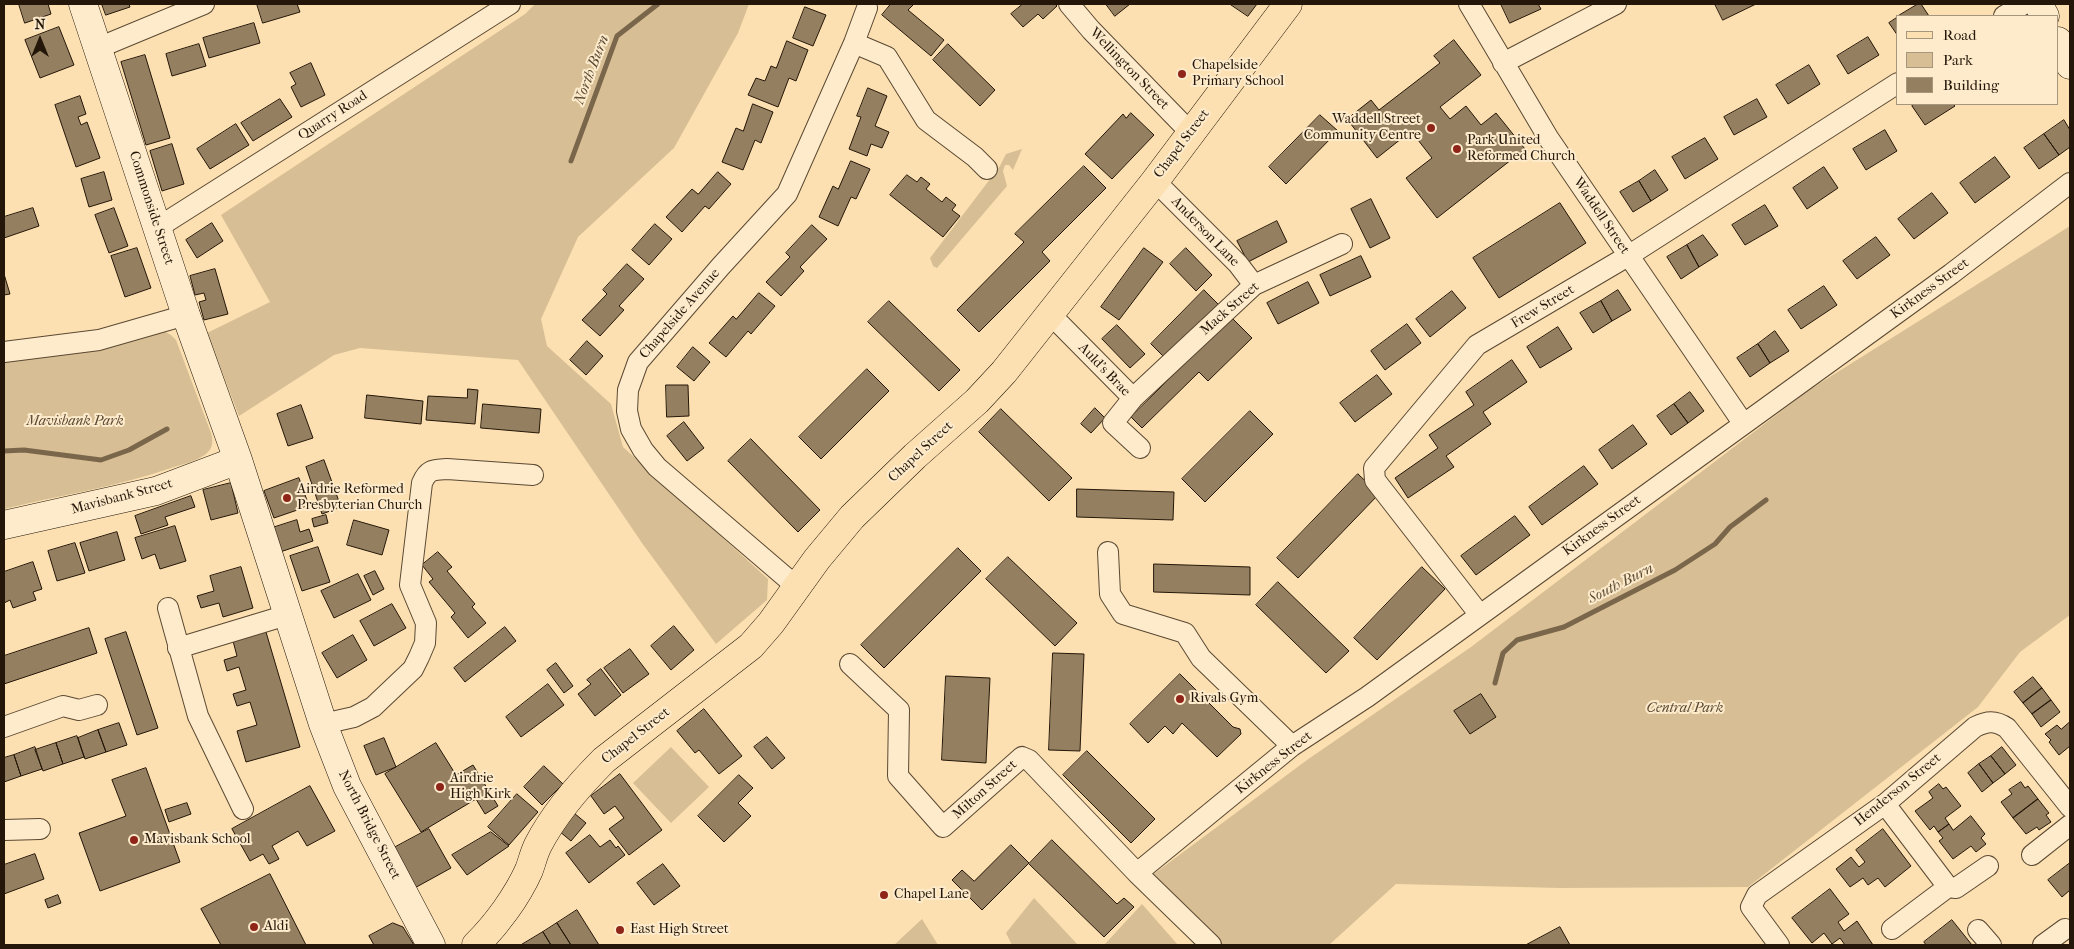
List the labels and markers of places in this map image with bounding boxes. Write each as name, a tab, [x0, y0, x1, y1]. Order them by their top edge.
place label: Chapelside Primary School	[1192, 58, 1284, 90]
marker: Chapelside Primary School	[1176, 68, 1188, 80]
place label: Waddell Street Community Centre	[1304, 112, 1421, 144]
marker: Waddell Street Community Centre	[1425, 122, 1437, 134]
place label: Park United Reformed Church	[1467, 133, 1575, 166]
marker: Park United Reformed Church	[1451, 143, 1463, 155]
place label: Airdrie Reformed Presbyterian Church	[297, 482, 422, 514]
marker: Airdrie Reformed Presbyterian Church	[281, 492, 293, 504]
place label: Rivals Gym	[1190, 691, 1258, 707]
marker: Rivals Gym	[1174, 693, 1186, 705]
place label: Airdrie High Kirk	[450, 771, 511, 804]
marker: Airdrie High Kirk	[434, 781, 446, 793]
place label: Mavisbank School	[144, 832, 251, 848]
marker: Mavisbank School	[128, 834, 140, 846]
place label: Chapel Lane	[894, 887, 969, 903]
marker: Chapel Lane	[878, 889, 890, 901]
place label: Aldi	[264, 919, 289, 935]
marker: Aldi	[248, 921, 260, 933]
place label: East High Street	[630, 922, 729, 938]
marker: East High Street	[614, 924, 626, 936]

